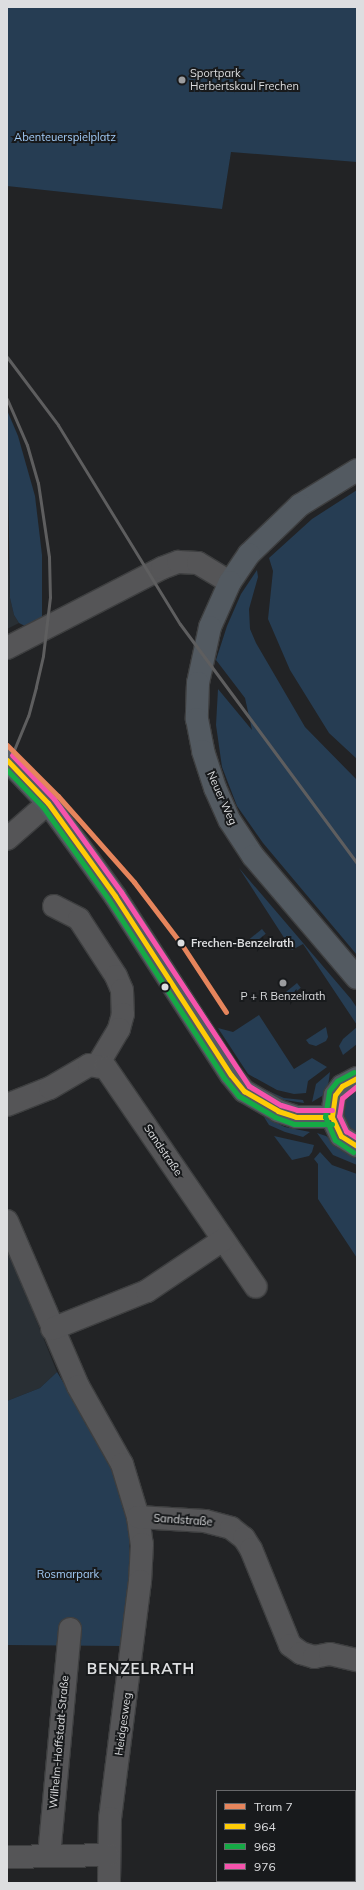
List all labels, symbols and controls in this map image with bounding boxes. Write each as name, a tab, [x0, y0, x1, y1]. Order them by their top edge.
place label: Sportpark Herbertskaul Frechen	[190, 67, 299, 93]
marker: Sportpark Herbertskaul Frechen	[177, 75, 187, 85]
park label: Abenteuerspielplatz	[14, 130, 116, 144]
street label: Neuer Weg	[204, 769, 240, 827]
marker: Frechen-Benzelrath	[174, 936, 188, 950]
place label: Frechen-Benzelrath	[191, 936, 294, 950]
marker: P + R Benzelrath	[278, 978, 288, 988]
unlabelled marker	[160, 982, 170, 992]
place label: P + R Benzelrath	[241, 989, 325, 1003]
street label: Sandstraße	[141, 1122, 185, 1178]
street label: Sandstraße	[153, 1511, 213, 1529]
park label: Rosmarpark	[37, 1567, 99, 1581]
district label: BENZELRATH	[87, 1660, 195, 1678]
street label: Wilhelm-Hoffstadt-Straße	[47, 1675, 71, 1809]
street label: Heidgesweg	[112, 1692, 134, 1756]
legend	[216, 1790, 356, 1882]
text: Tram 7	[254, 1799, 293, 1814]
text: 964	[254, 1819, 276, 1834]
text: 968	[254, 1839, 276, 1854]
text: 976	[254, 1859, 276, 1874]

